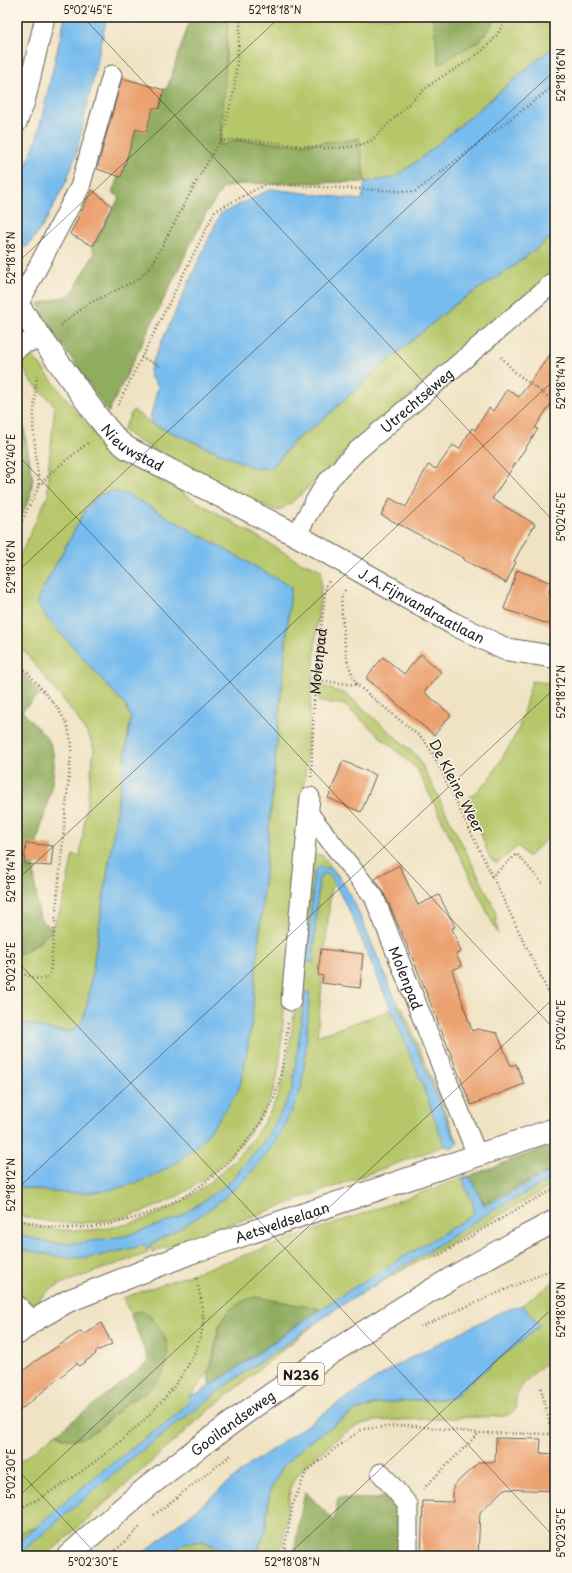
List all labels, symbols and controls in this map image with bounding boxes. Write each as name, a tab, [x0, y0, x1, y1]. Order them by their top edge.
text: 5°02'45"E	[63, 2, 113, 17]
text: 52°18'18"N	[248, 2, 302, 17]
text: 52°18'16"N	[553, 48, 568, 102]
text: 52°18'18"N	[3, 231, 18, 285]
text: 52°18'14"N	[553, 356, 568, 410]
street label: Utrechtseweg	[375, 362, 458, 437]
street label: Nieuwstad	[97, 419, 168, 476]
text: 5°02'40"E	[3, 434, 18, 484]
text: 5°02'45"E	[553, 492, 568, 542]
text: 52°18'16"N	[3, 540, 18, 594]
street label: J.A.Fijnvandraatlaan	[355, 562, 489, 648]
street label: Molenpad	[304, 626, 332, 695]
text: 52°18'12"N	[553, 665, 568, 719]
street label: De Kleine Weer	[424, 735, 490, 837]
text: 52°18'14"N	[3, 849, 18, 903]
text: 5°02'35"E	[3, 942, 18, 992]
street label: Molenpad	[384, 943, 429, 1013]
text: 5°02'40"E	[553, 1000, 568, 1050]
text: 52°18'12"N	[3, 1158, 18, 1212]
street label: Aetsveldselaan	[232, 1196, 332, 1248]
text: 52°18'08"N	[553, 1282, 568, 1338]
road number: N236	[278, 1363, 324, 1385]
street label: Gooilandseweg	[186, 1384, 279, 1461]
text: 5°02'30"E	[3, 1449, 18, 1499]
text: 5°02'35"E	[553, 1508, 568, 1558]
text: 5°02'30"E	[68, 1554, 118, 1569]
text: 52°18'08"N	[264, 1554, 320, 1569]

